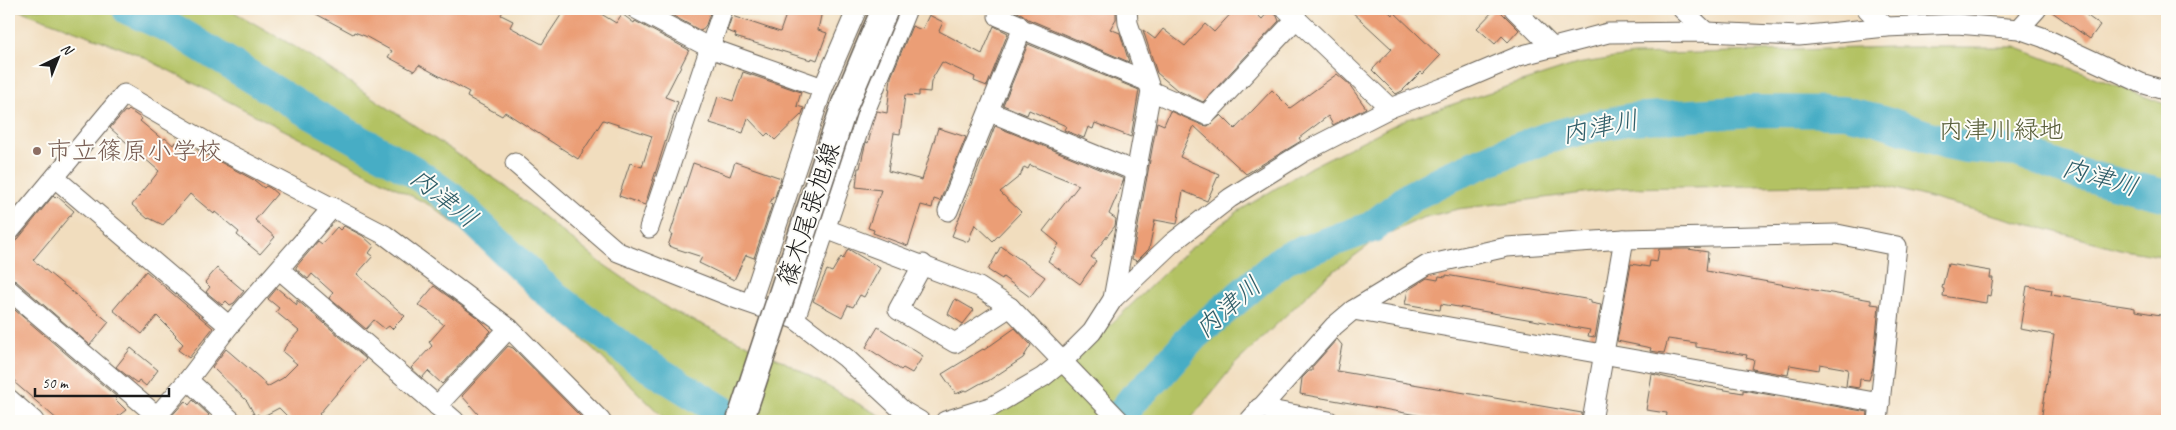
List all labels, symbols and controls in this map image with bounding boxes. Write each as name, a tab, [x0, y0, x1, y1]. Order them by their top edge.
north arrow	[32, 32, 82, 82]
text: N	[58, 40, 77, 60]
water label: 内津川	[1559, 103, 1641, 151]
park label: 内津川緑地	[1938, 114, 2064, 146]
place label: 市立篠原小学校	[47, 135, 222, 167]
street label: 篠木尾張旭線	[771, 138, 847, 290]
marker: 市立篠原小学校	[31, 145, 43, 157]
water label: 内津川	[2058, 150, 2142, 204]
water label: 内津川	[403, 161, 485, 235]
water label: 内津川	[1188, 269, 1268, 345]
scale bar	[35, 365, 169, 397]
text: 50 m	[42, 374, 69, 393]

